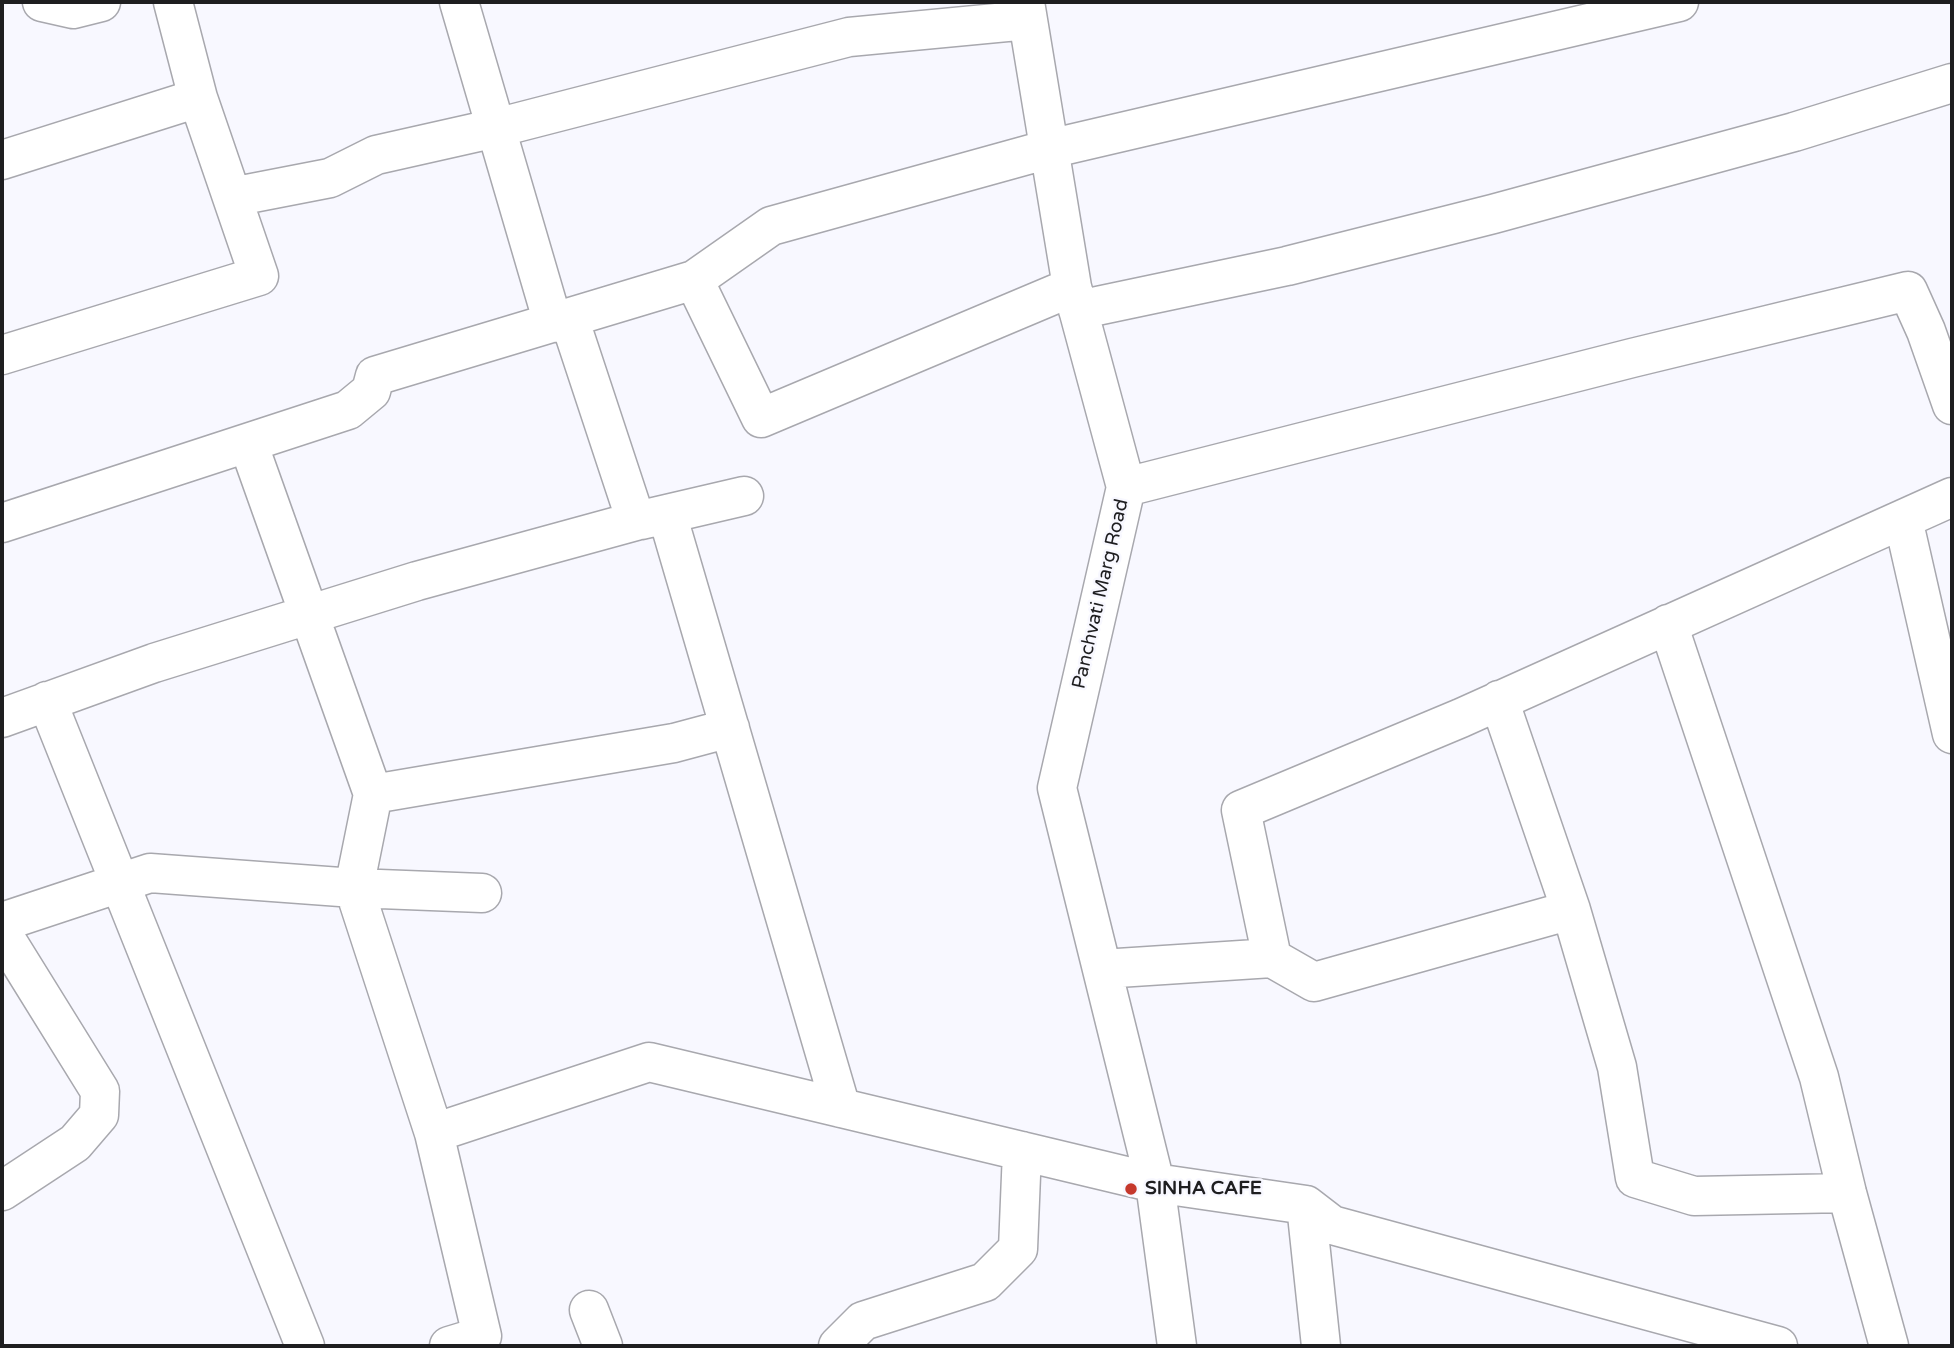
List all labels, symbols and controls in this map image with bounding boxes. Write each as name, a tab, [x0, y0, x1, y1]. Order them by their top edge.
street label: Panchvati Marg Road	[1068, 497, 1134, 691]
place label: SINHA CAFE	[1145, 1178, 1262, 1200]
marker: SINHA CAFE	[1123, 1181, 1139, 1197]

